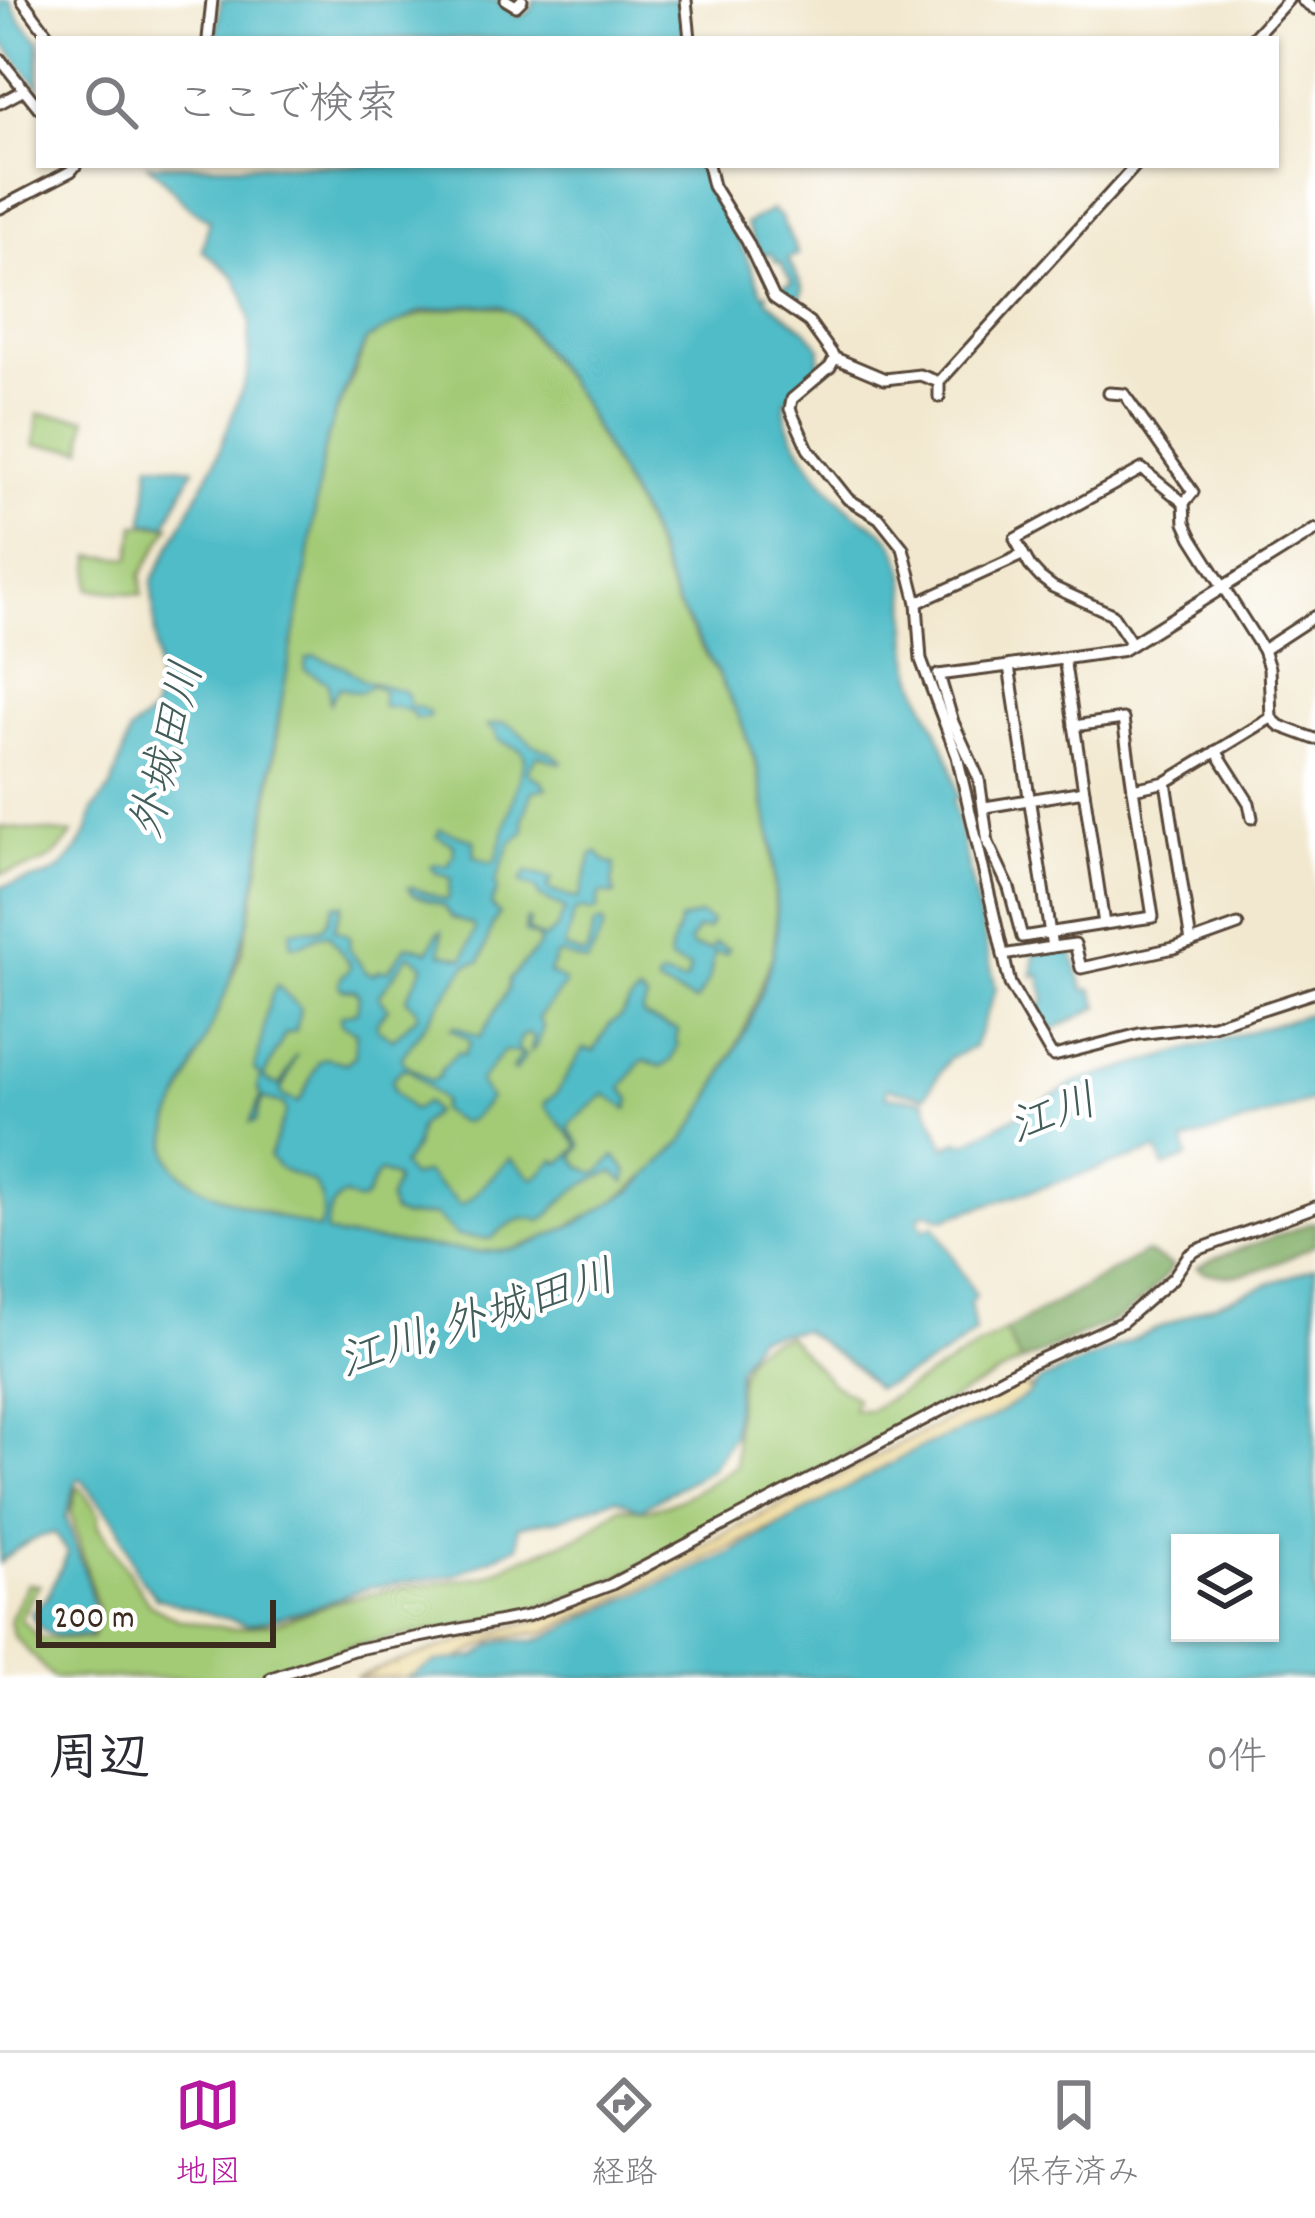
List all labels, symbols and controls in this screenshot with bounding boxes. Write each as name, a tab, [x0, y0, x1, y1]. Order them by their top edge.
search box	[36, 36, 1279, 168]
icon: search	[78, 69, 144, 135]
text: ここで検索	[174, 76, 399, 140]
water label: 外城田川	[118, 656, 224, 846]
water label: 江川	[1001, 1072, 1108, 1163]
water label: 江川; 外城田川	[332, 1248, 625, 1398]
map controls	[1171, 1534, 1279, 1642]
button: layers	[1171, 1534, 1279, 1642]
scale bar	[36, 1594, 276, 1647]
text: 200 m	[54, 1597, 135, 1644]
text: 周辺	[48, 1727, 150, 1799]
text: 0件	[1207, 1734, 1267, 1789]
tab: 地図	[175, 2072, 241, 2199]
tab: 経路	[591, 2072, 657, 2199]
tab: 保存済み	[1008, 2072, 1140, 2199]

